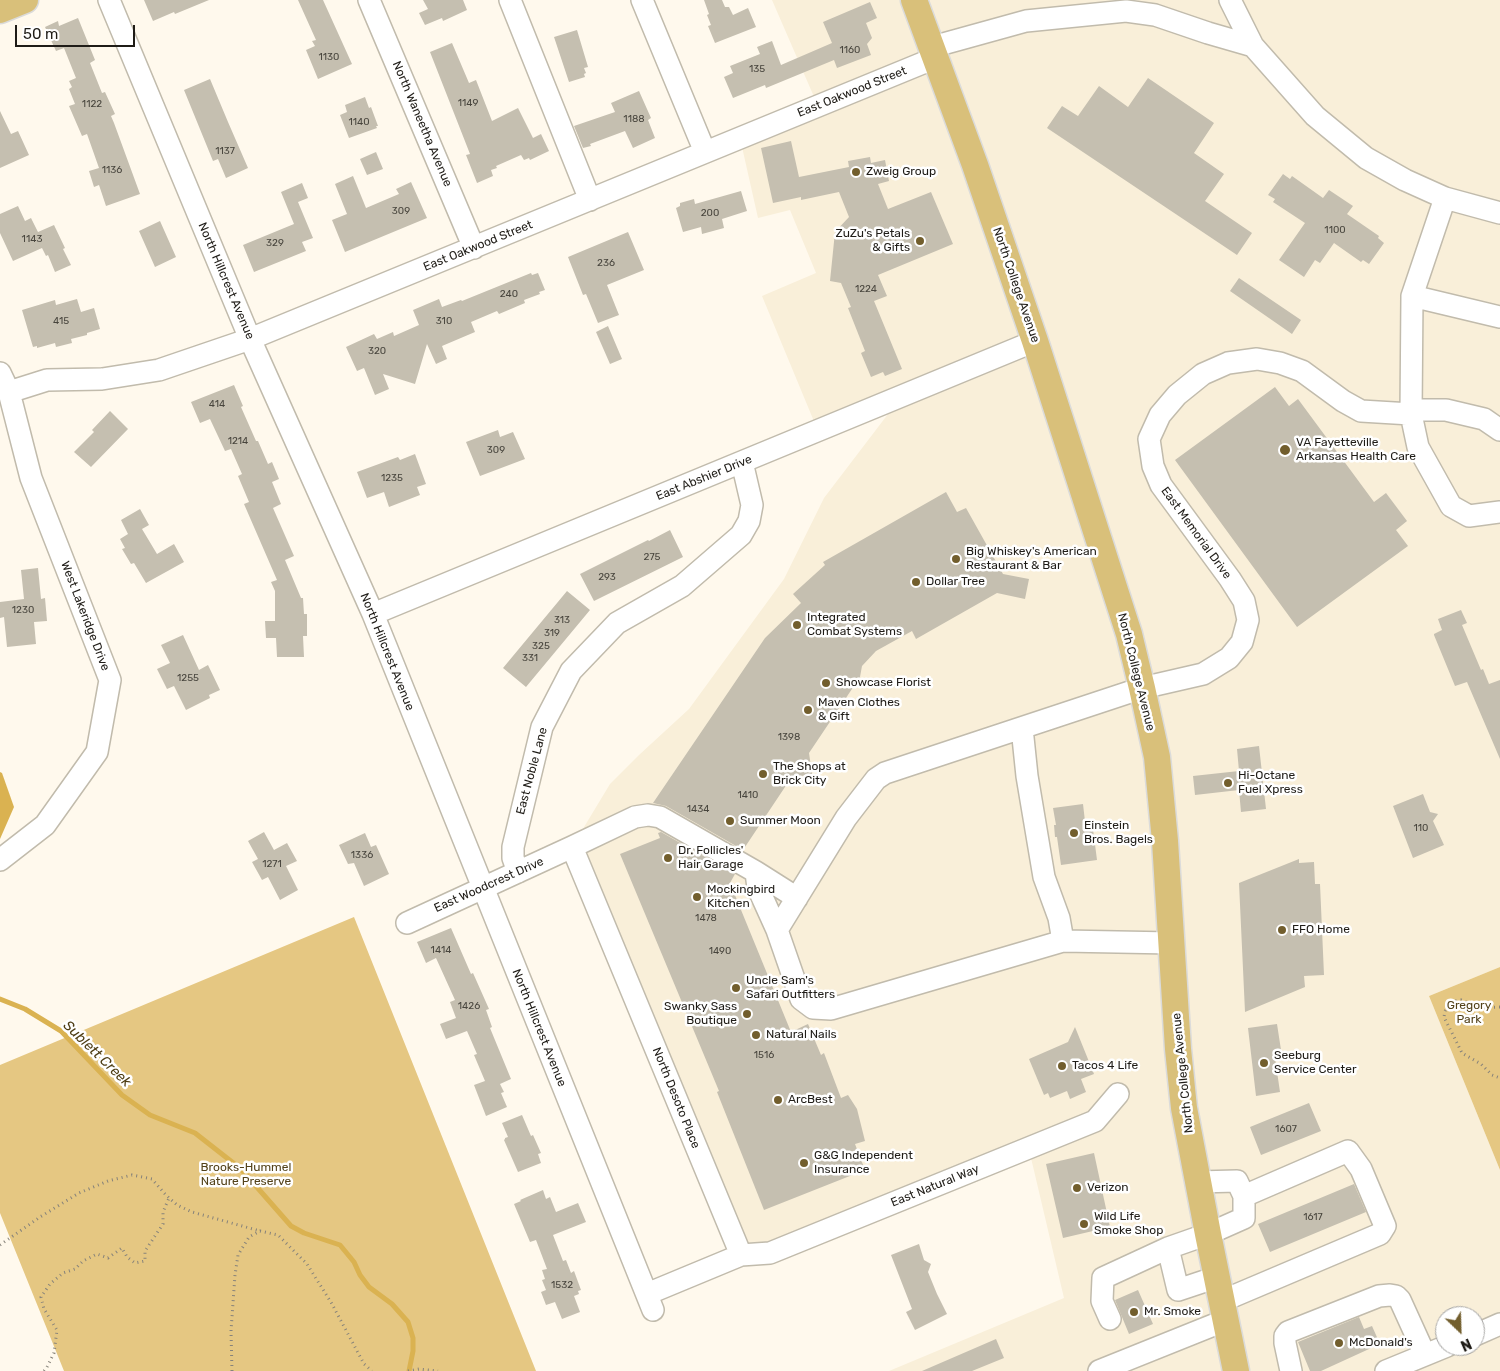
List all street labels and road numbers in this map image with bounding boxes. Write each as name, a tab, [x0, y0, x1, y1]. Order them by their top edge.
street label: North Waneetha Avenue	[389, 59, 455, 189]
street label: East Oakwood Street	[795, 63, 909, 121]
street label: East Oakwood Street	[421, 217, 535, 275]
street label: North Hillcrest Avenue	[195, 220, 257, 342]
street label: North College Avenue	[989, 225, 1043, 345]
street label: East Abshier Drive	[654, 452, 754, 504]
street label: East Memorial Drive	[1158, 484, 1234, 582]
street label: West Lakeridge Drive	[57, 559, 113, 673]
street label: North Hillcrest Avenue	[357, 591, 417, 713]
street label: North College Avenue	[1114, 612, 1158, 732]
street label: East Noble Lane	[513, 726, 551, 816]
street label: East Woodcrest Drive	[432, 854, 546, 916]
street label: North Hillcrest Avenue	[509, 967, 569, 1089]
street label: North College Avenue	[1170, 1012, 1196, 1134]
street label: North Desoto Place	[649, 1045, 703, 1151]
street label: East Natural Way	[889, 1162, 981, 1210]

